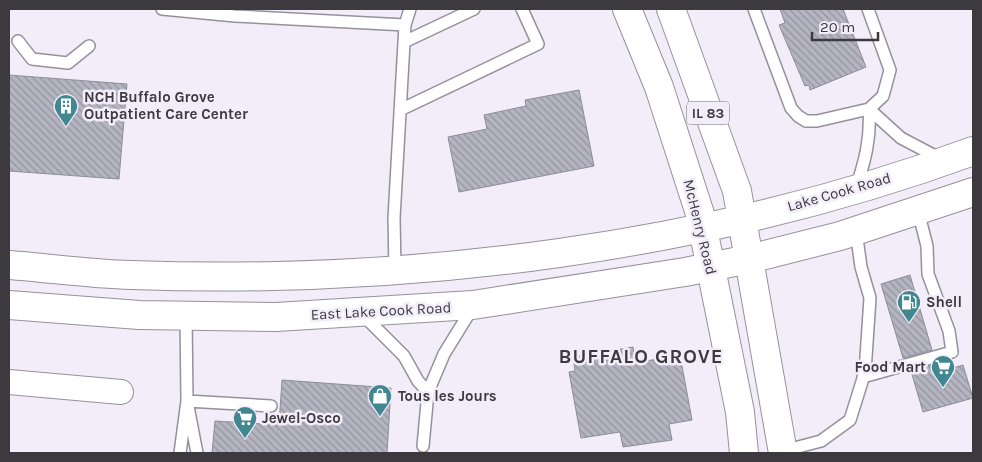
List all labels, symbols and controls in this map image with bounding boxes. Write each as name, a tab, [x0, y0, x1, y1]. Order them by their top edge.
scale bar	[812, 10, 878, 42]
text: 20 m	[820, 18, 855, 36]
place label: NCH Buffalo Grove Outpatient Care Center	[84, 88, 248, 123]
building icon: NCH Buffalo Grove Outpatient Care Center	[53, 93, 79, 127]
road number: IL 83	[687, 102, 729, 125]
street label: Lake Cook Road	[785, 169, 893, 215]
street label: McHenry Road	[679, 177, 721, 277]
fuel station icon: Shell	[896, 289, 922, 323]
place label: Shell	[926, 293, 962, 311]
street label: East Lake Cook Road	[310, 298, 452, 324]
district label: BUFFALO GROVE	[559, 345, 723, 368]
supermarket icon: Food Mart	[930, 354, 956, 388]
place label: Food Mart	[855, 358, 926, 376]
shop icon: Tous les Jours	[367, 383, 393, 417]
place label: Tous les Jours	[398, 387, 497, 405]
supermarket icon: Jewel-Osco	[232, 405, 258, 439]
place label: Jewel-Osco	[262, 409, 341, 427]

